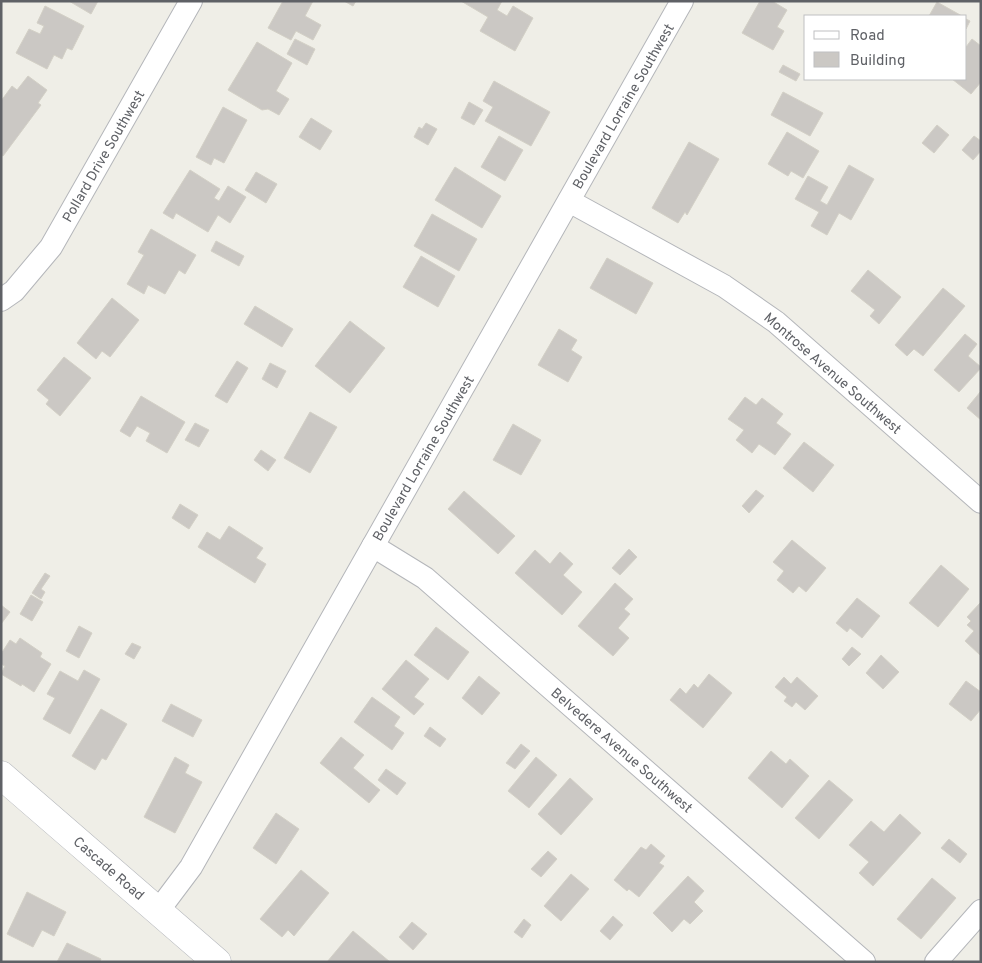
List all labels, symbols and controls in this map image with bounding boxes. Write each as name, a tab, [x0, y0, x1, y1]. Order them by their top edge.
legend	[804, 15, 967, 80]
street label: Boulevard Lorraine Southwest	[570, 21, 679, 192]
text: Road	[850, 27, 885, 46]
text: Building	[850, 52, 905, 71]
street label: Pollard Drive Southwest	[59, 88, 149, 226]
street label: Montrose Avenue Southwest	[760, 310, 904, 438]
street label: Boulevard Lorraine Southwest	[370, 373, 479, 544]
street label: Belvedere Avenue Southwest	[547, 685, 695, 817]
street label: Cascade Road	[69, 834, 147, 905]

